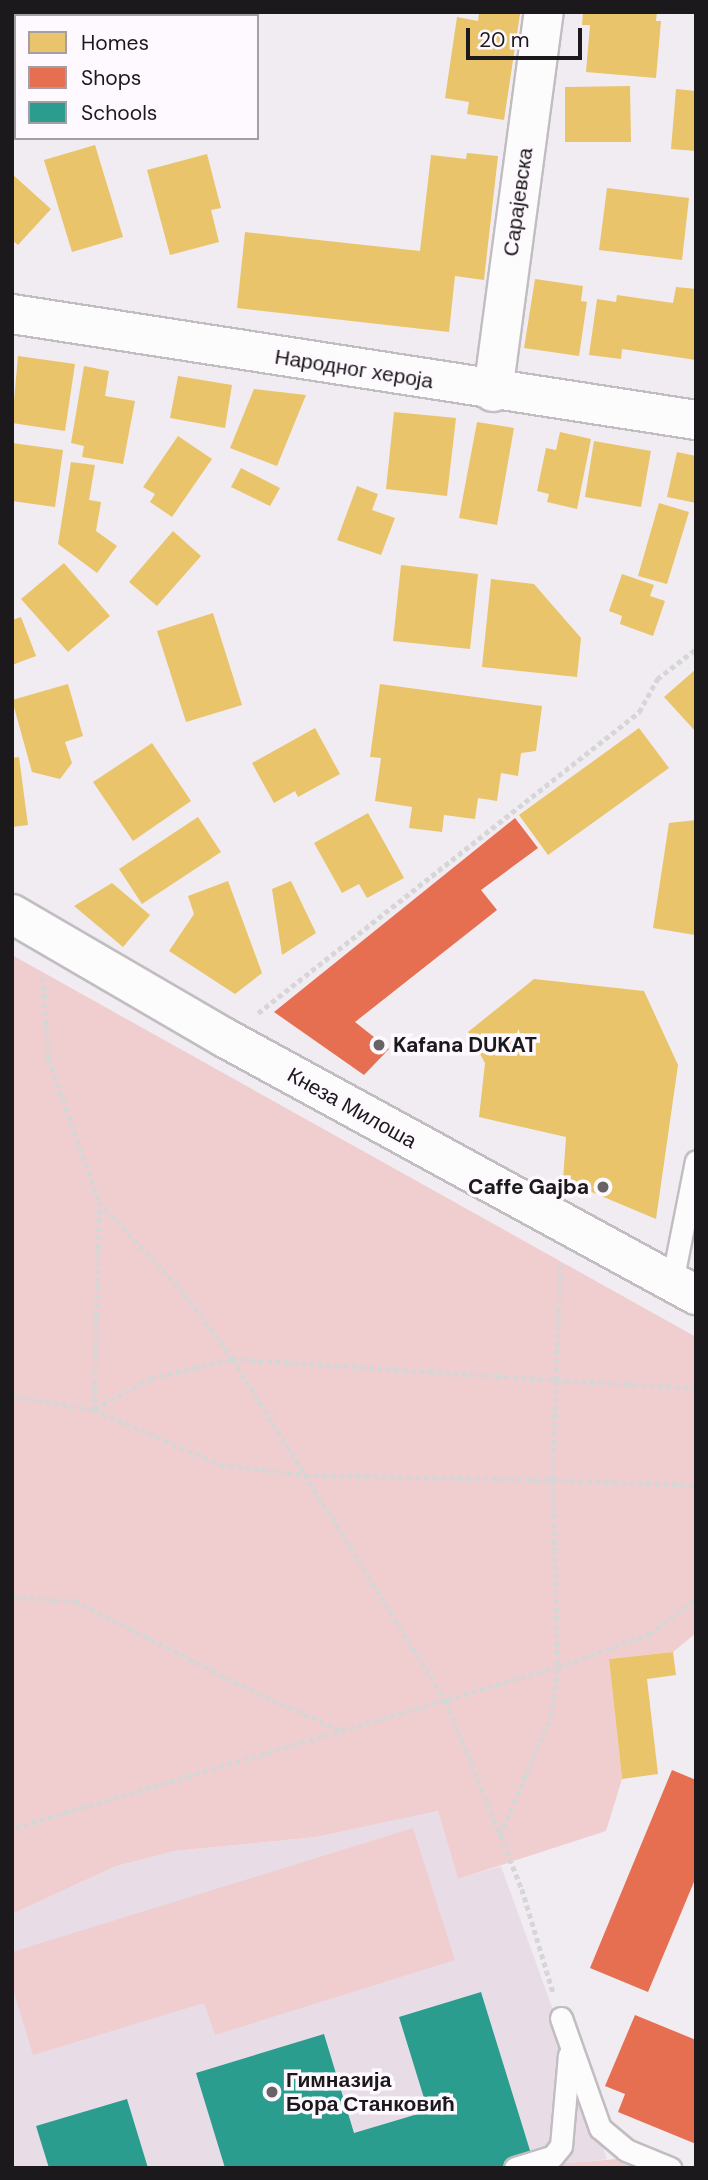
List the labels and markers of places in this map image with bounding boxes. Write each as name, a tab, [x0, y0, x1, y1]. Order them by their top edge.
place label: Kafana DUKAT	[393, 1032, 537, 1058]
marker: Kafana DUKAT	[371, 1037, 387, 1053]
place label: Caffe Gajba	[468, 1174, 589, 1200]
marker: Caffe Gajba	[595, 1179, 611, 1195]
place label: Гимназија Бора Станковић	[286, 2067, 455, 2117]
marker: Гимназија Бора Станковић	[264, 2084, 280, 2100]

